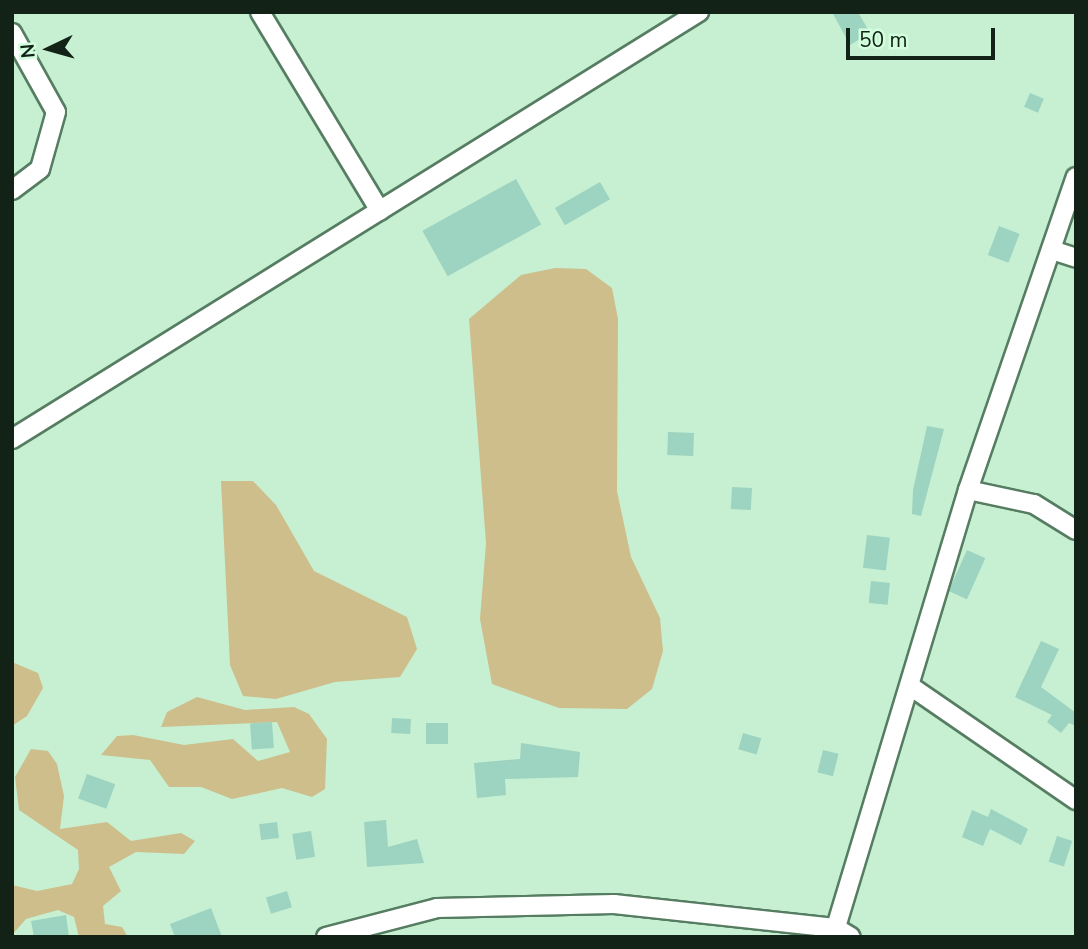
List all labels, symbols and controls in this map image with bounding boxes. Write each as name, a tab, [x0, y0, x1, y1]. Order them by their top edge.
north arrow	[14, 14, 84, 84]
scale bar	[850, 14, 999, 58]
text: 50 m	[859, 26, 908, 54]
text: N	[15, 43, 42, 59]

